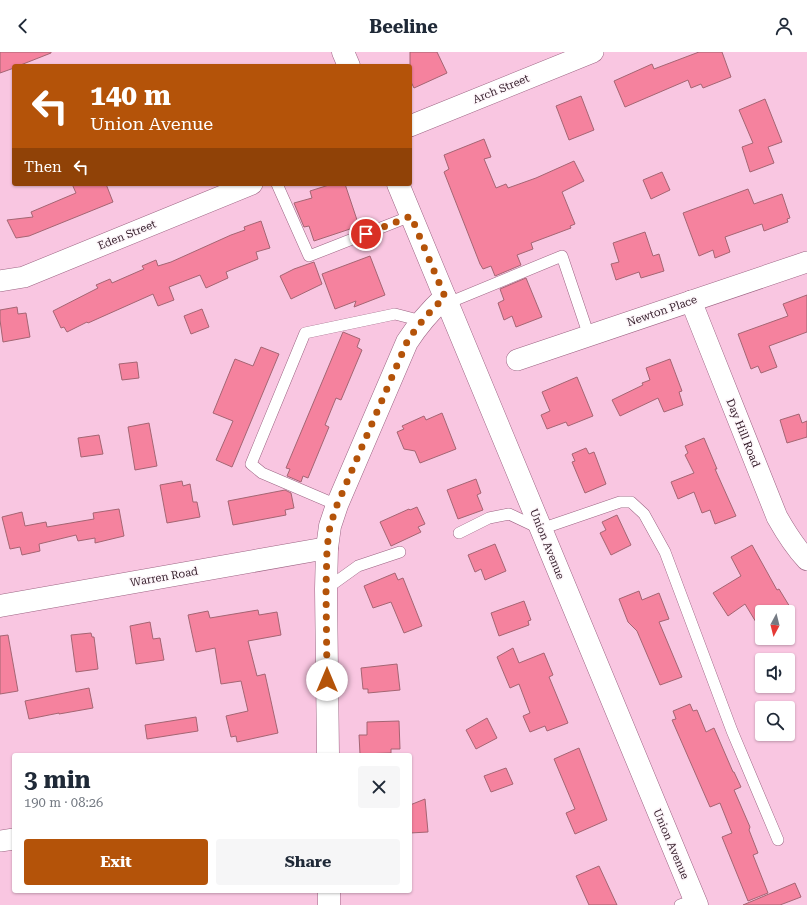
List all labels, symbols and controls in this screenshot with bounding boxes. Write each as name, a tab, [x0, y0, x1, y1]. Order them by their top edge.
icon: back	[12, 15, 34, 37]
icon: person	[773, 15, 795, 37]
text: Beeline	[369, 16, 438, 37]
street label: Arch Street	[471, 72, 531, 106]
text: 140 m	[90, 79, 171, 112]
icon: left	[24, 80, 76, 132]
text: Union Avenue	[90, 113, 213, 134]
icon: left	[70, 156, 92, 178]
text: Then	[24, 158, 62, 176]
street label: Eden Street	[96, 217, 158, 253]
pin	[349, 217, 383, 251]
icon: arrive	[355, 223, 377, 245]
street label: Newton Place	[625, 293, 699, 329]
street label: Day Hill Road	[723, 397, 763, 469]
street label: Union Avenue	[527, 507, 567, 581]
street label: Warren Road	[129, 565, 199, 589]
north arrow	[755, 605, 795, 645]
map controls	[755, 605, 795, 741]
button: sound	[755, 653, 795, 693]
position arrow	[306, 659, 348, 701]
button: search	[755, 701, 795, 741]
text: 3 min	[24, 766, 91, 794]
button: close	[358, 766, 400, 808]
text: 190 m · 08:26	[24, 795, 103, 810]
street label: Union Avenue	[650, 807, 692, 881]
button: Exit	[24, 839, 208, 885]
button: Share	[216, 839, 400, 885]

